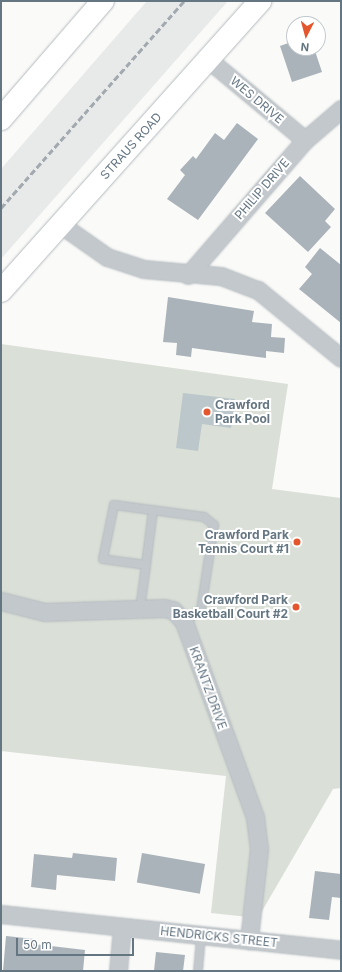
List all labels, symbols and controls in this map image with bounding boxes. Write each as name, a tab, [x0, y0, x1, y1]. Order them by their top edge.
north arrow	[286, 16, 326, 56]
text: N	[300, 40, 310, 54]
street label: WES DRIVE	[227, 74, 287, 126]
street label: STRAUS ROAD	[97, 110, 165, 182]
street label: PHILIP DRIVE	[232, 156, 292, 222]
place label: Crawford Park Pool	[215, 398, 270, 426]
marker: Crawford Park Pool	[202, 407, 212, 417]
place label: Crawford Park Tennis Court #1	[198, 528, 289, 556]
marker: Crawford Park Tennis Court #1	[292, 537, 302, 547]
place label: Crawford Park Basketball Court #2	[173, 593, 288, 621]
marker: Crawford Park Basketball Court #2	[291, 602, 301, 612]
street label: KRANTZ DRIVE	[186, 645, 230, 731]
street label: HENDRICKS STREET	[160, 924, 278, 950]
scale bar	[18, 930, 136, 956]
text: 50 m	[23, 937, 52, 952]

